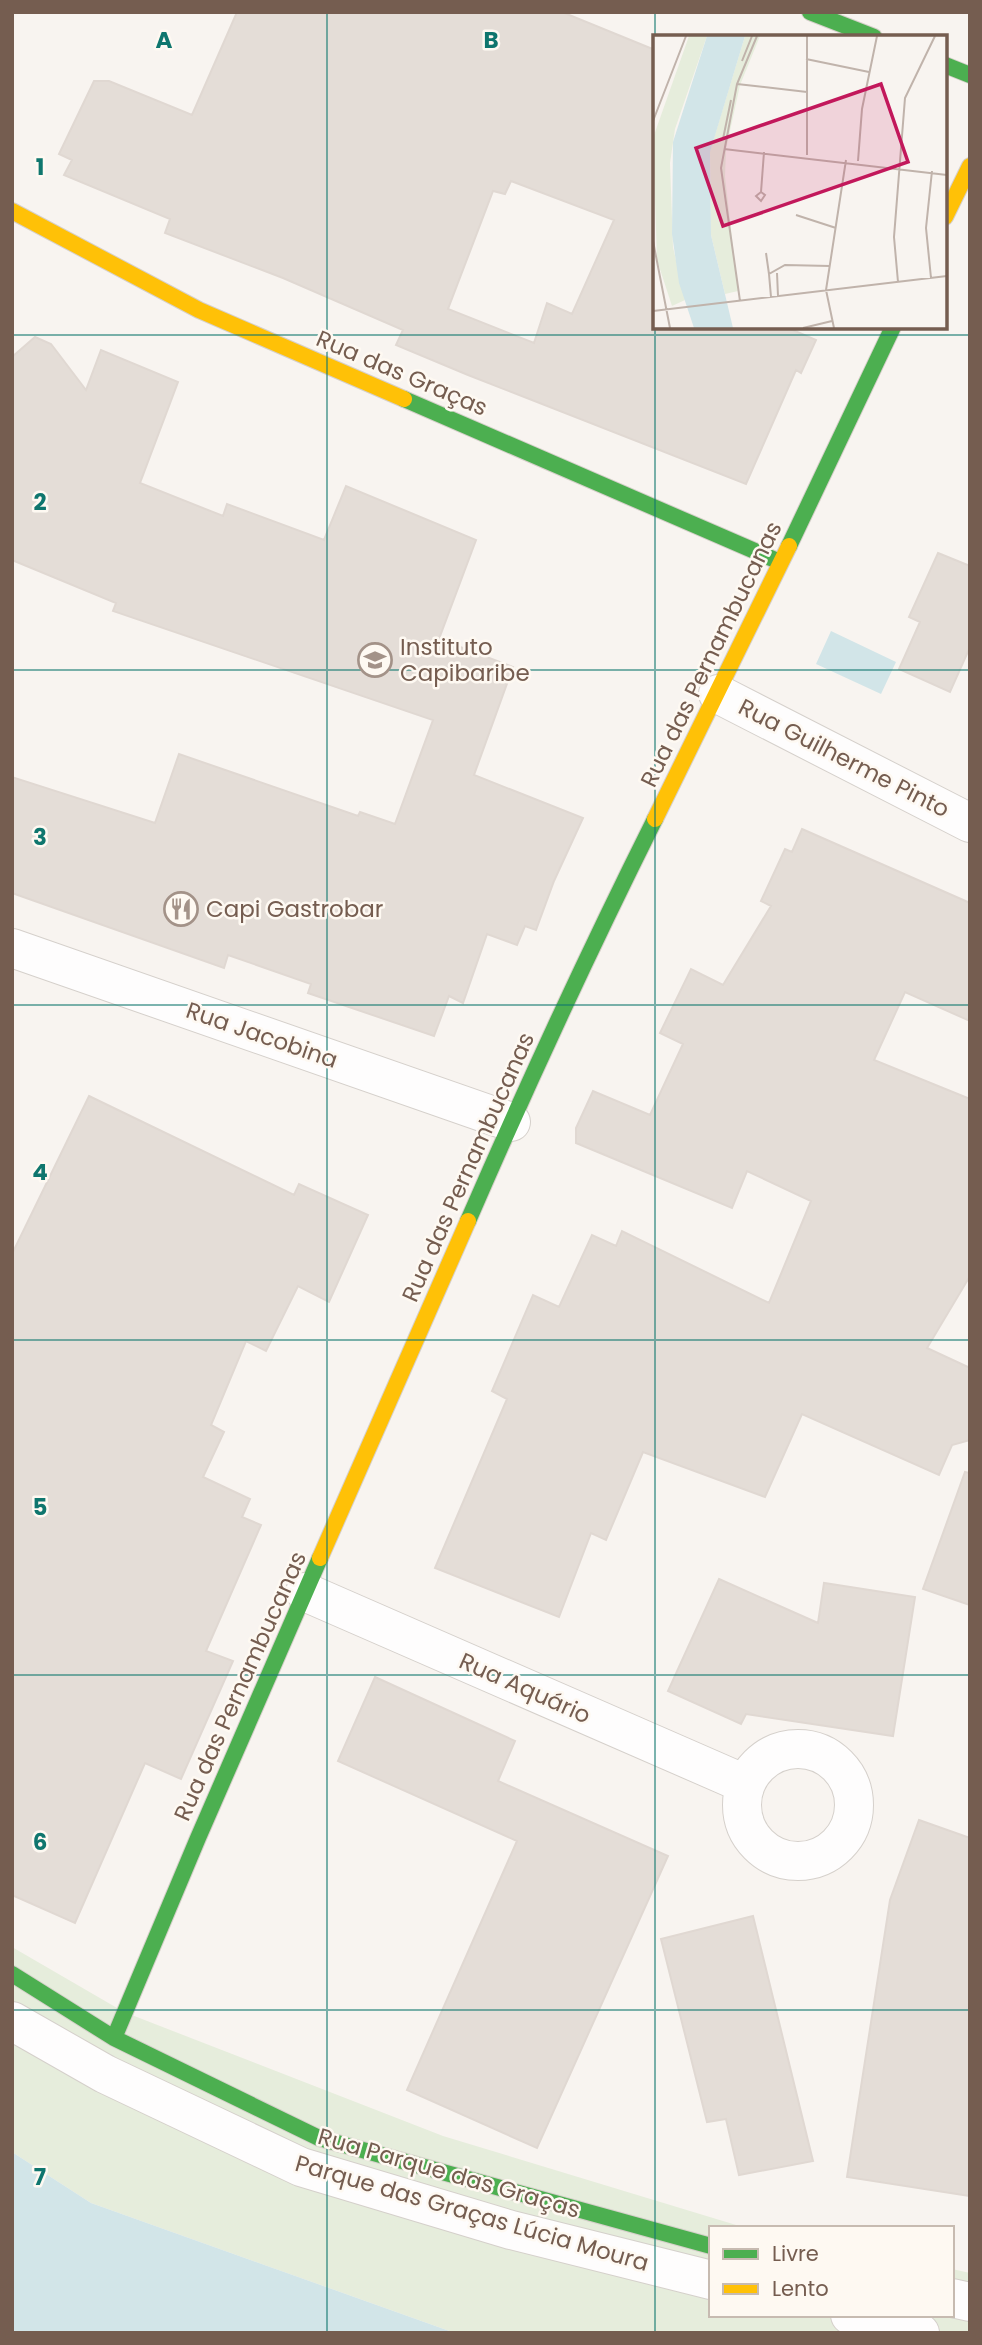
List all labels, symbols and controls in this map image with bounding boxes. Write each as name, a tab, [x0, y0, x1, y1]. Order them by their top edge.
text: A	[156, 24, 173, 56]
text: B	[483, 24, 499, 56]
inset map	[653, 35, 947, 329]
text: 1	[36, 151, 44, 183]
street label: Rua das Graças	[311, 322, 493, 424]
text: 2	[33, 486, 47, 518]
street label: Rua das Pernambucanas	[633, 516, 789, 792]
place label: Instituto Capibaribe	[400, 631, 530, 689]
school or university icon: Instituto Capibaribe	[356, 641, 394, 679]
street label: Rua Guilherme Pinto	[733, 691, 955, 825]
text: 3	[33, 821, 47, 853]
restaurant icon: Capi Gastrobar	[162, 890, 200, 928]
place label: Capi Gastrobar	[206, 893, 383, 925]
street label: Rua Jacobina	[182, 994, 342, 1076]
street label: Rua das Pernambucanas	[394, 1027, 542, 1307]
text: 4	[32, 1156, 48, 1188]
text: 5	[33, 1491, 47, 1523]
street label: Rua das Pernambucanas	[166, 1546, 314, 1826]
street label: Rua Aquário	[454, 1645, 596, 1731]
text: 6	[33, 1826, 47, 1858]
street label: Rua Parque das Graças	[314, 2120, 584, 2226]
street label: Parque das Graças Lúcia Moura	[291, 2147, 653, 2279]
text: 7	[34, 2161, 46, 2193]
legend	[709, 2226, 954, 2317]
text: Livre	[772, 2239, 819, 2268]
text: Lento	[772, 2274, 829, 2303]

